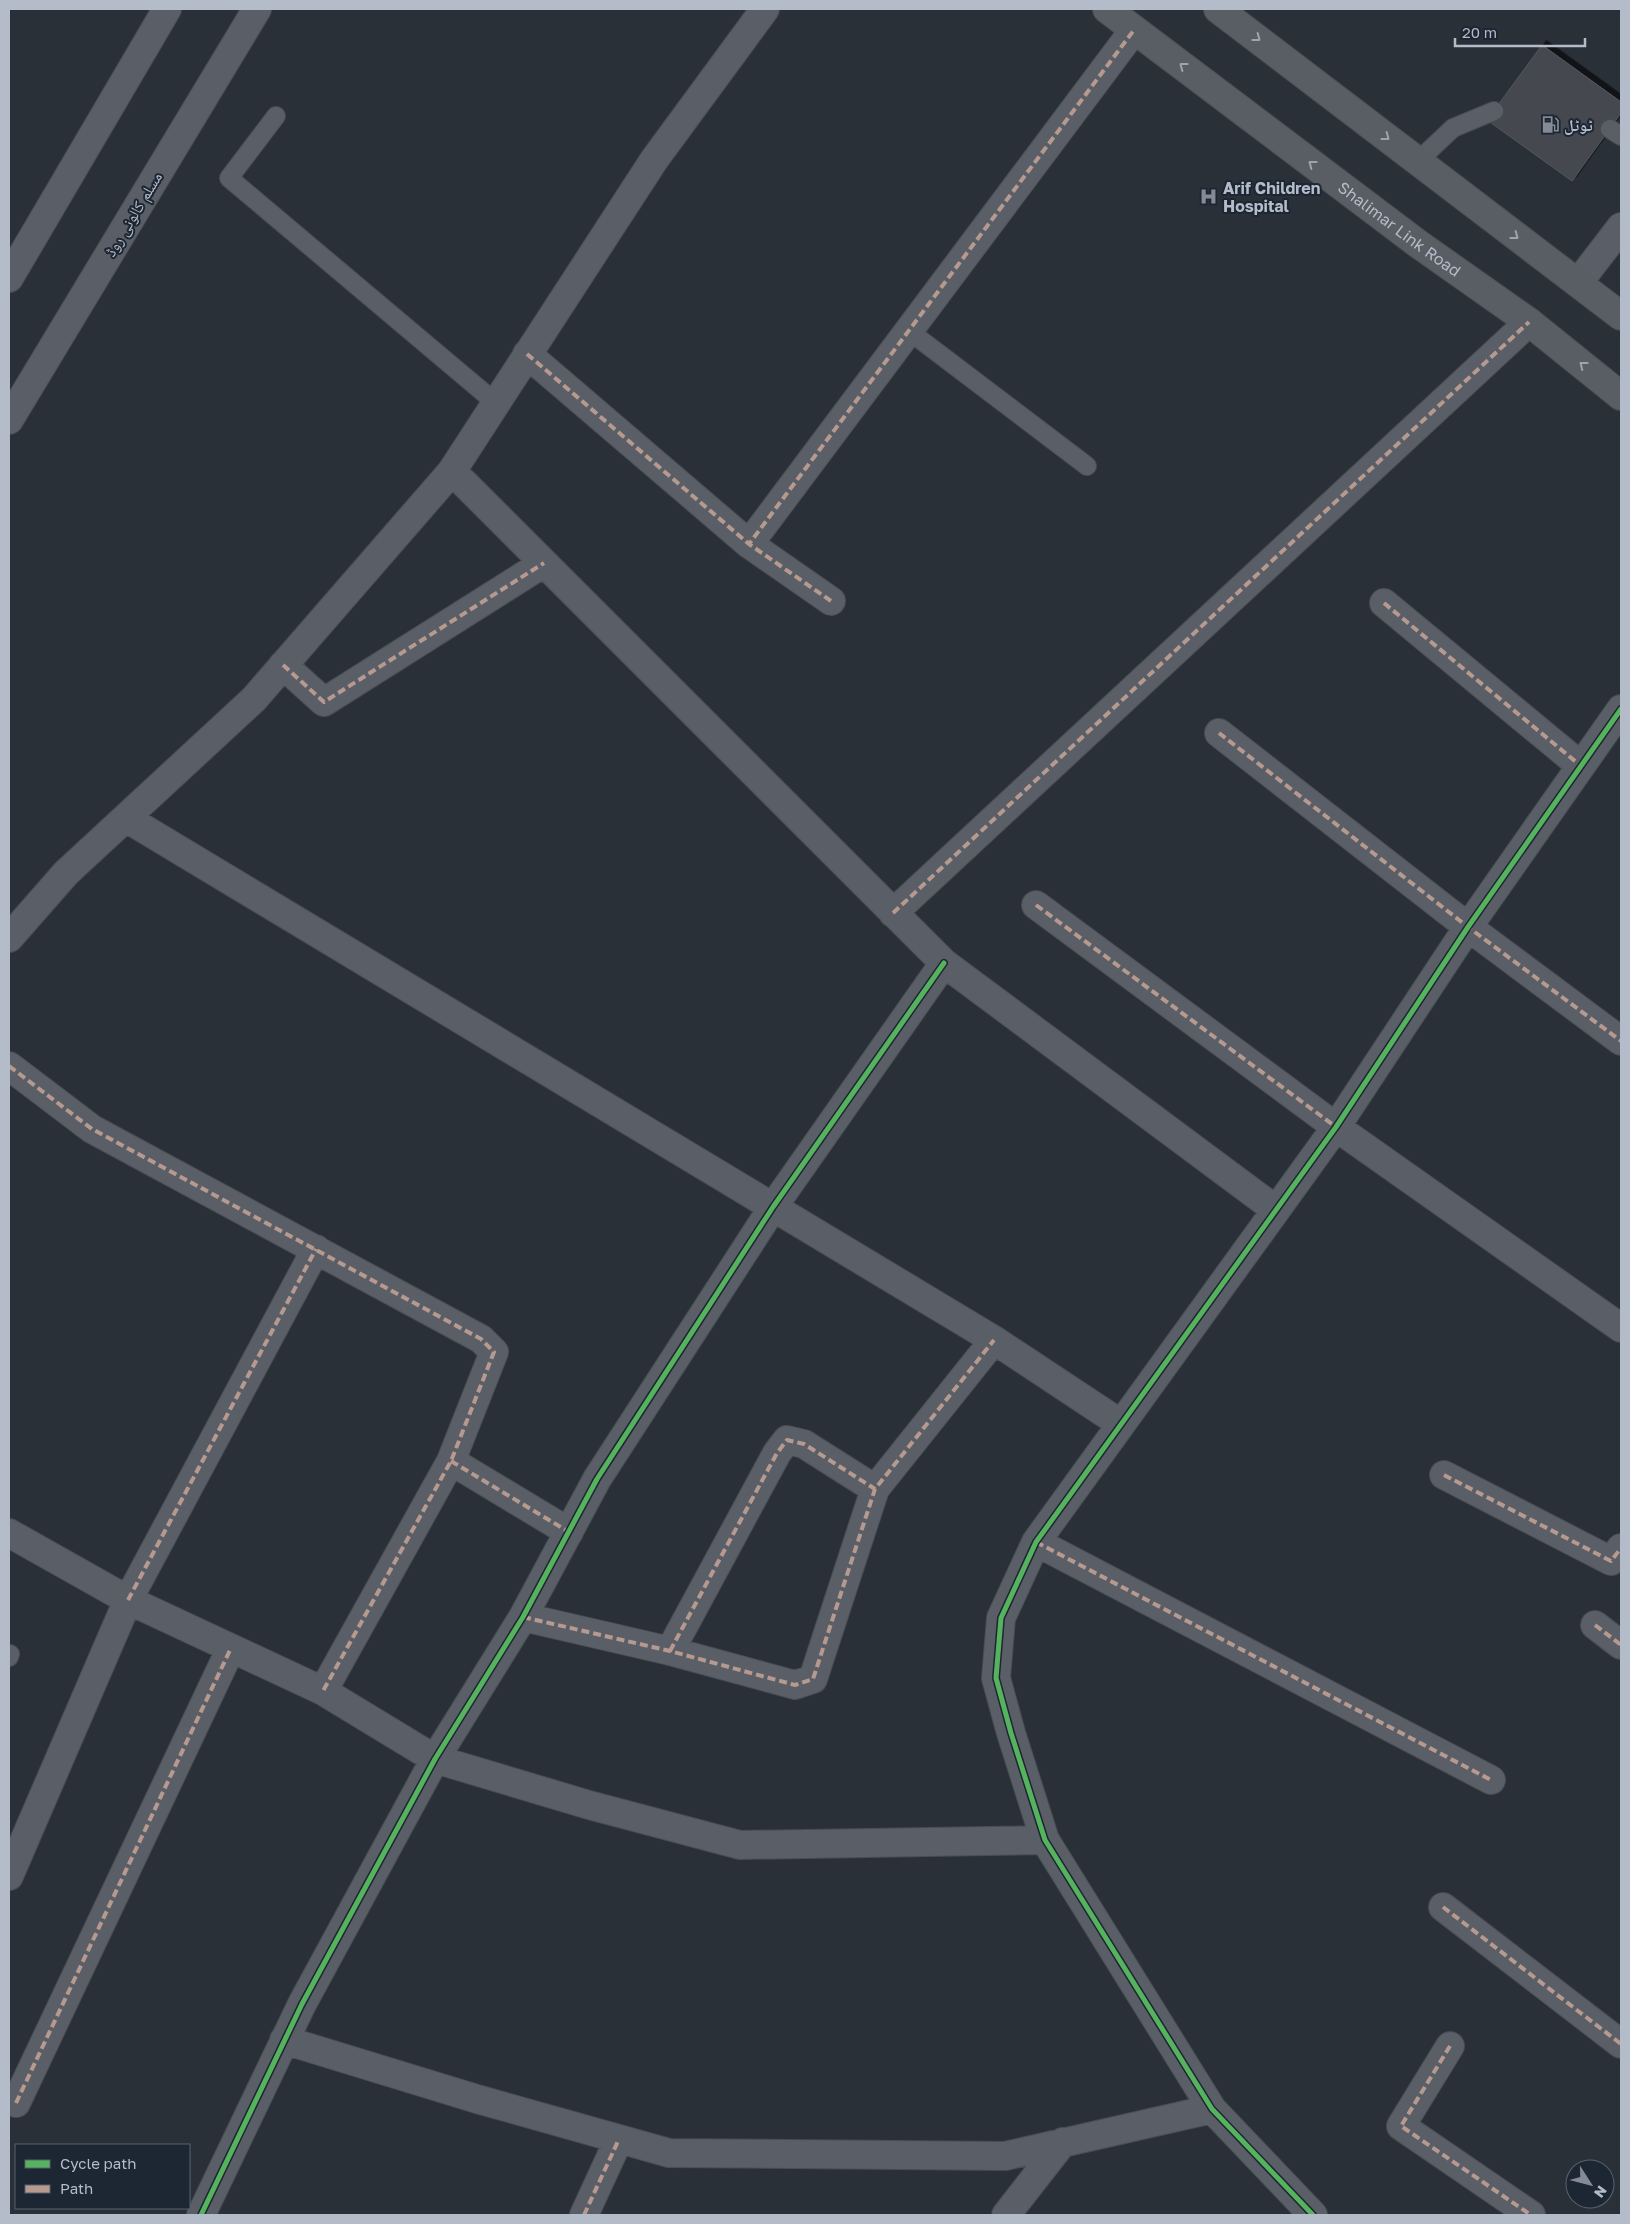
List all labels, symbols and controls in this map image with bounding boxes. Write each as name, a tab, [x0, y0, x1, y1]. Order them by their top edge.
scale bar	[1455, 15, 1585, 47]
text: 20 m	[1462, 23, 1497, 41]
one-way arrow	[1251, 33, 1260, 41]
one-way arrow	[1179, 63, 1189, 72]
fuel station icon: ٹوٹل	[1540, 115, 1560, 135]
place label: ٹوٹل	[1564, 115, 1593, 135]
one-way arrow	[1380, 131, 1390, 140]
one-way arrow	[1308, 161, 1318, 170]
street label: مسلم کالونی روڈ	[100, 168, 167, 261]
street label: Shalimar Link Road	[1334, 177, 1465, 281]
place label: Arif Children Hospital	[1223, 178, 1321, 216]
hospital icon: Arif Children Hospital	[1199, 187, 1219, 207]
one-way arrow	[1509, 230, 1518, 238]
one-way arrow	[1580, 363, 1589, 371]
legend	[15, 2144, 190, 2209]
text: Cycle path	[60, 2154, 136, 2172]
north arrow	[1565, 2159, 1615, 2209]
text: Path	[60, 2179, 93, 2197]
text: N	[1591, 2183, 1611, 2201]

